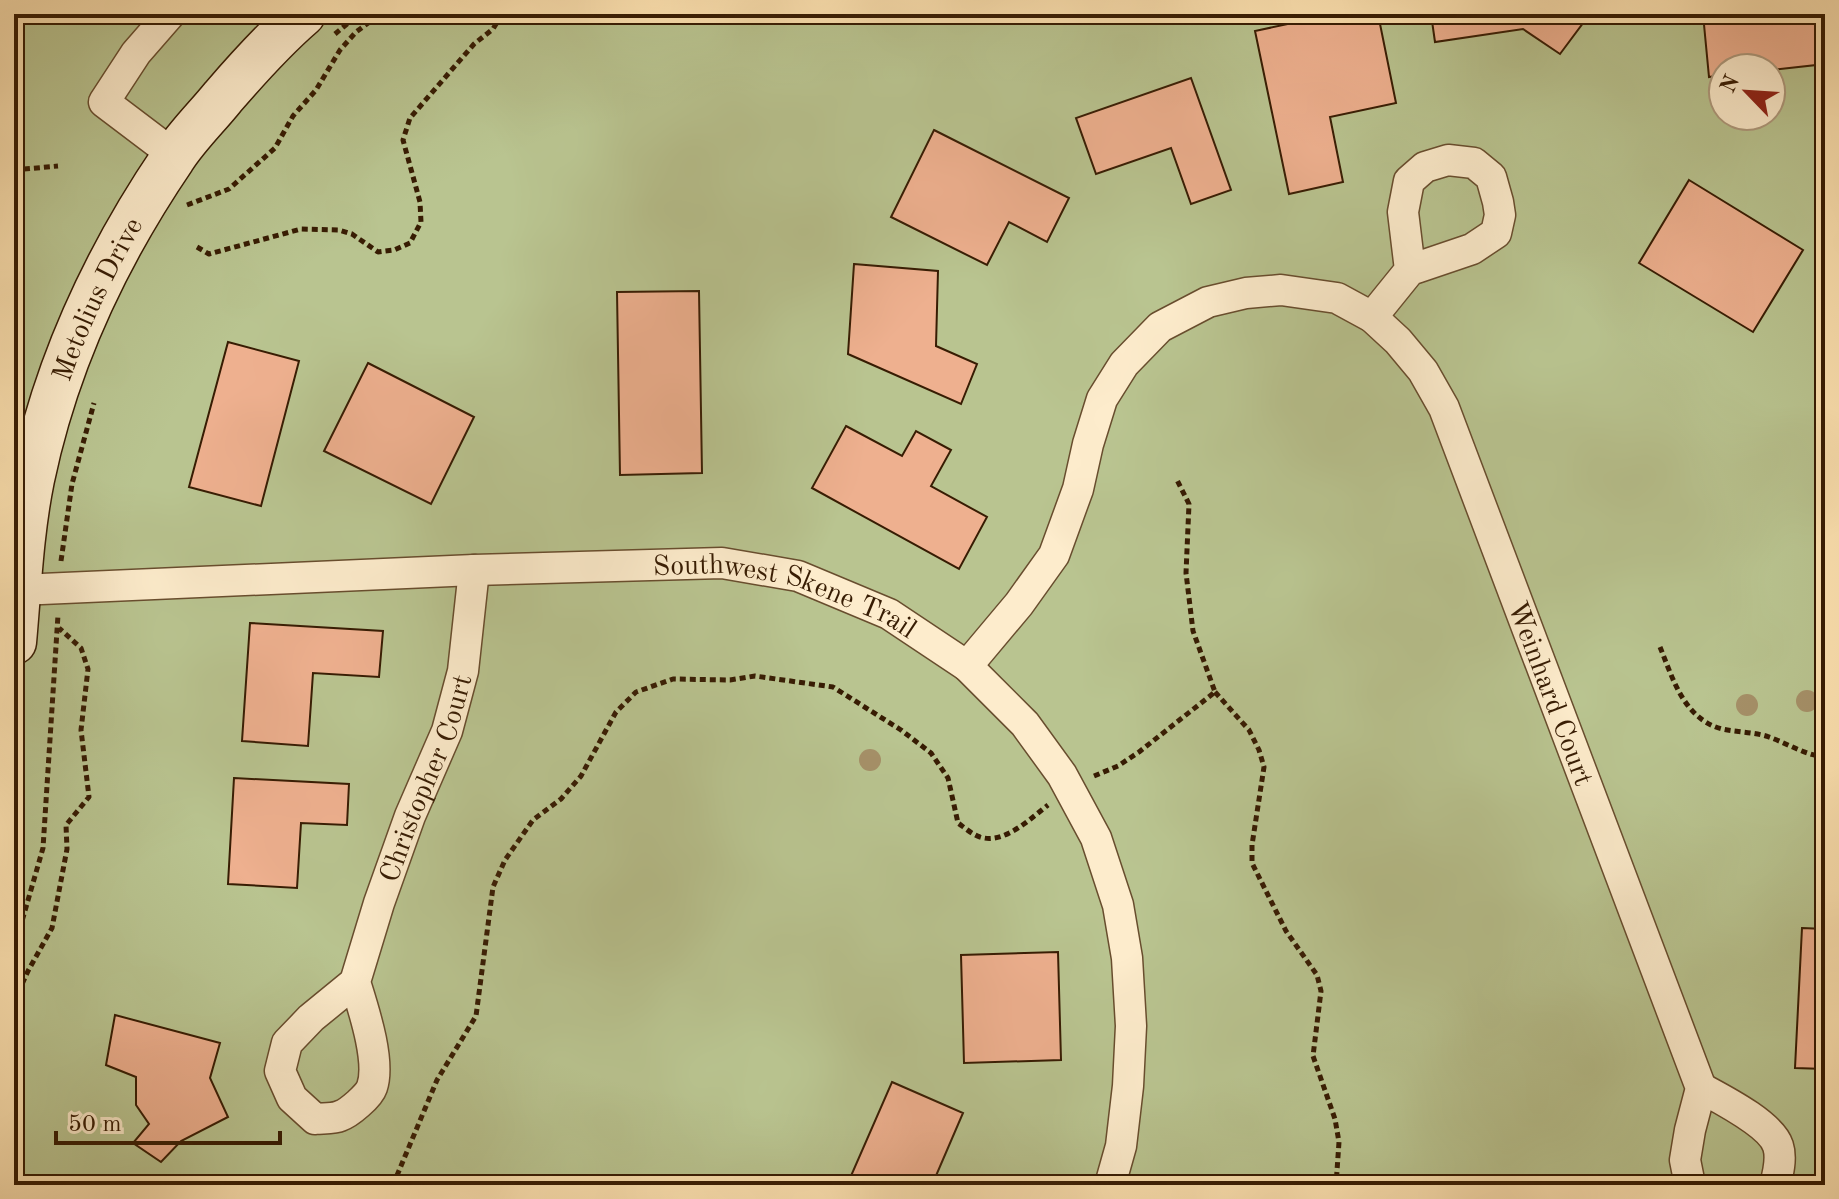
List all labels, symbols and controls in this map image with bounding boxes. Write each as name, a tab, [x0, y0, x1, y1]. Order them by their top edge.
north arrow	[1707, 52, 1787, 132]
text: N	[1717, 72, 1744, 97]
street label: Metolius Drive	[49, 214, 149, 385]
street label: Southwest Skene Trail	[652, 552, 920, 645]
street label: Weinhard Court	[1501, 598, 1596, 790]
street label: Christopher Court	[377, 672, 478, 886]
scale bar	[56, 1095, 280, 1145]
text: 50 m	[68, 1113, 122, 1137]

